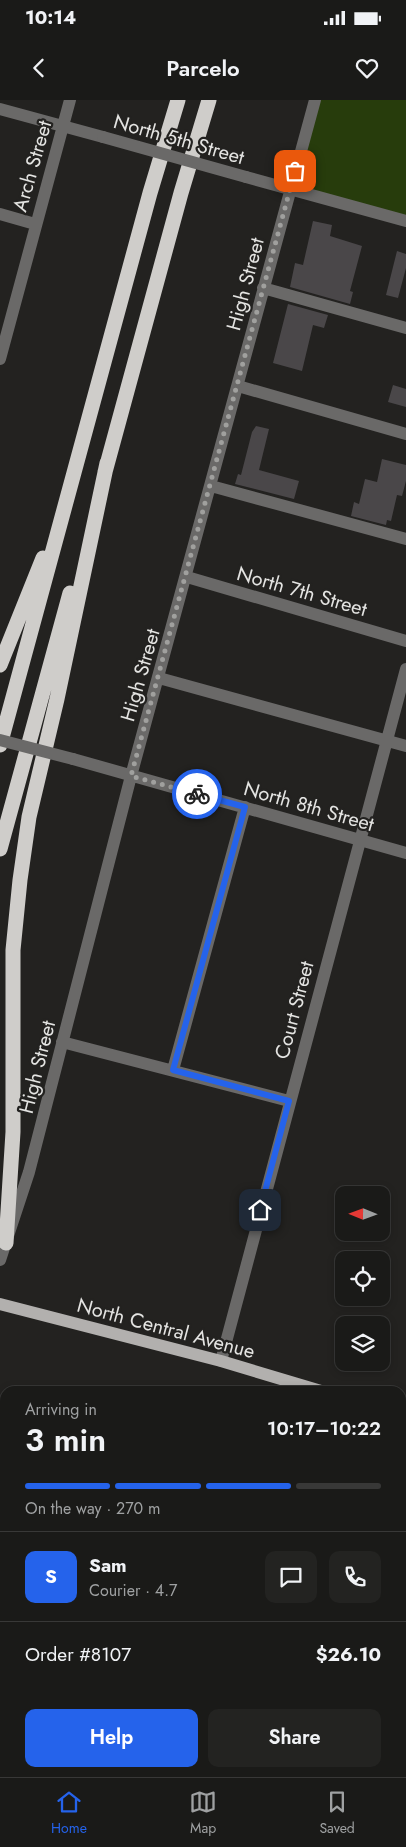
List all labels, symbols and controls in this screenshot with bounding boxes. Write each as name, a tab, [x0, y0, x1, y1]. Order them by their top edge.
text: 10:14	[25, 4, 76, 31]
text: Parcelo	[166, 52, 240, 84]
icon: back	[25, 54, 53, 82]
icon: heart	[353, 54, 381, 82]
street label: North 5th Street	[110, 107, 248, 172]
street label: Arch Street	[6, 117, 59, 215]
pin	[274, 150, 316, 192]
icon: bag	[281, 157, 309, 185]
street label: High Street	[219, 234, 272, 334]
street label: North 7th Street	[233, 559, 370, 624]
street label: High Street	[113, 625, 168, 725]
courier	[172, 769, 222, 819]
street label: North 8th Street	[240, 774, 378, 839]
icon: bike	[183, 780, 211, 808]
street label: Court Street	[267, 958, 322, 1062]
street label: High Street	[12, 1017, 63, 1117]
north arrow	[335, 1186, 390, 1241]
map controls	[335, 1186, 390, 1371]
pin	[239, 1189, 281, 1231]
icon: home	[246, 1196, 274, 1224]
button: locate	[335, 1251, 390, 1306]
street label: North Central Avenue	[74, 1291, 258, 1366]
button: layers	[335, 1316, 390, 1371]
text: Arriving in	[25, 1398, 97, 1421]
text: 10:17–10:22	[267, 1415, 381, 1442]
text: 3 min	[25, 1417, 106, 1463]
text: On the way · 270 m	[25, 1497, 160, 1520]
button: chat	[265, 1551, 317, 1603]
button: phone	[329, 1551, 381, 1603]
text: Sam	[89, 1552, 127, 1579]
text: S	[45, 1563, 57, 1590]
text: Courier · 4.7	[89, 1579, 177, 1602]
text: Order #8107	[25, 1641, 131, 1668]
text: $26.10	[316, 1641, 381, 1668]
button: Help	[25, 1709, 198, 1767]
button: Share	[208, 1709, 381, 1767]
tab: Home	[51, 1788, 87, 1838]
tab: Map	[189, 1788, 217, 1838]
tab: Saved	[319, 1788, 355, 1838]

